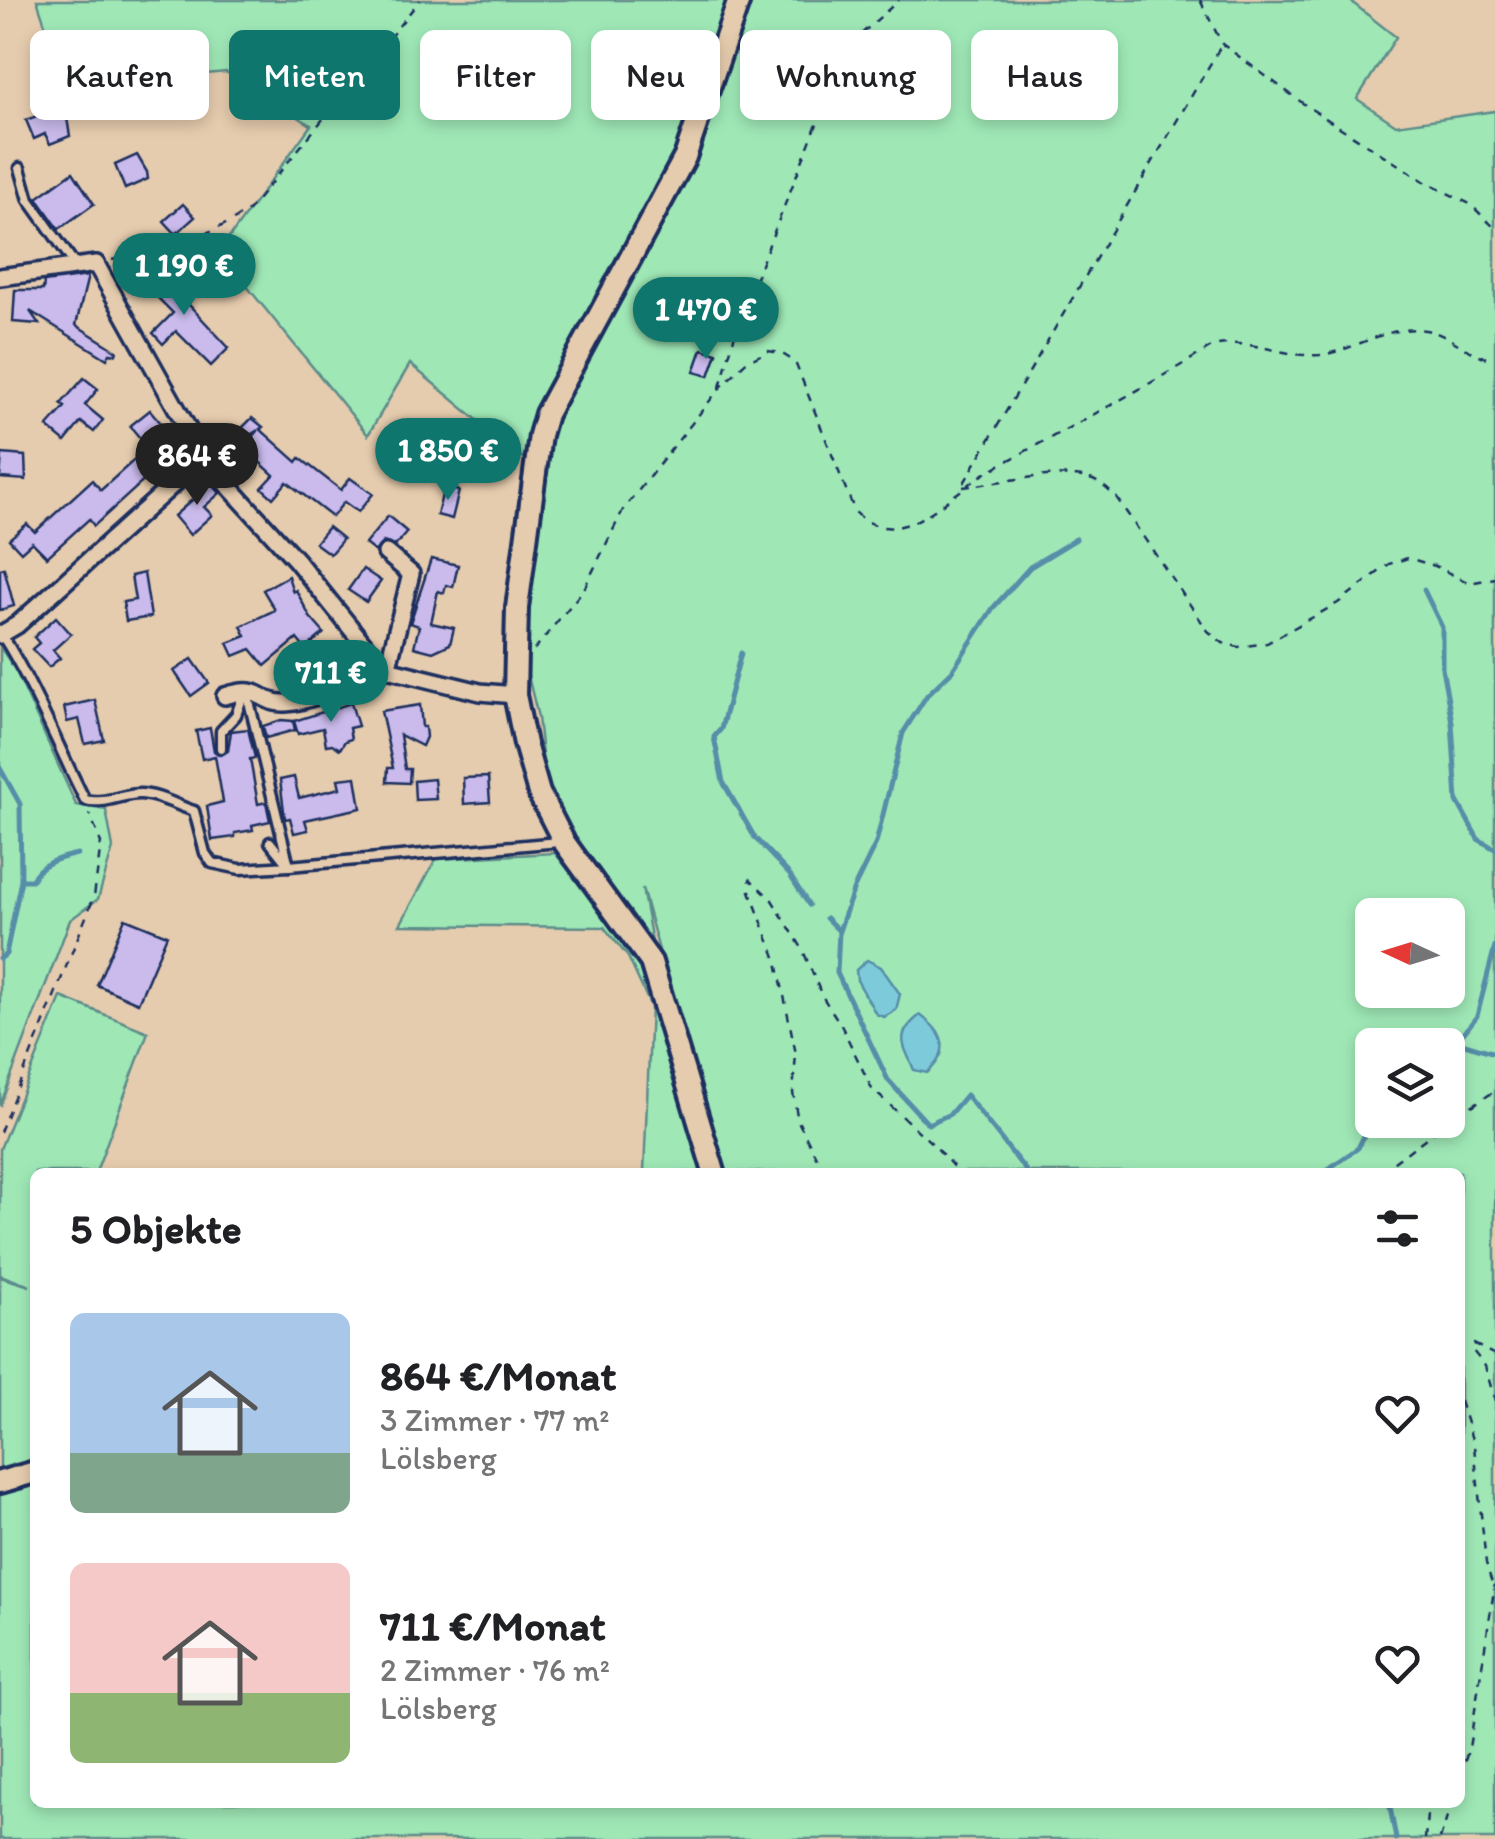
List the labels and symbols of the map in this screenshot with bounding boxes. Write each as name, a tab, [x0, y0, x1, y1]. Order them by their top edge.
pin: 1 190 €	[92, 233, 276, 318]
pin: 1 470 €	[614, 277, 798, 362]
pin: 1 850 €	[356, 418, 540, 503]
pin: 864 €	[127, 423, 267, 508]
pin: 711 €	[261, 640, 401, 725]
north arrow	[1355, 898, 1465, 1008]

